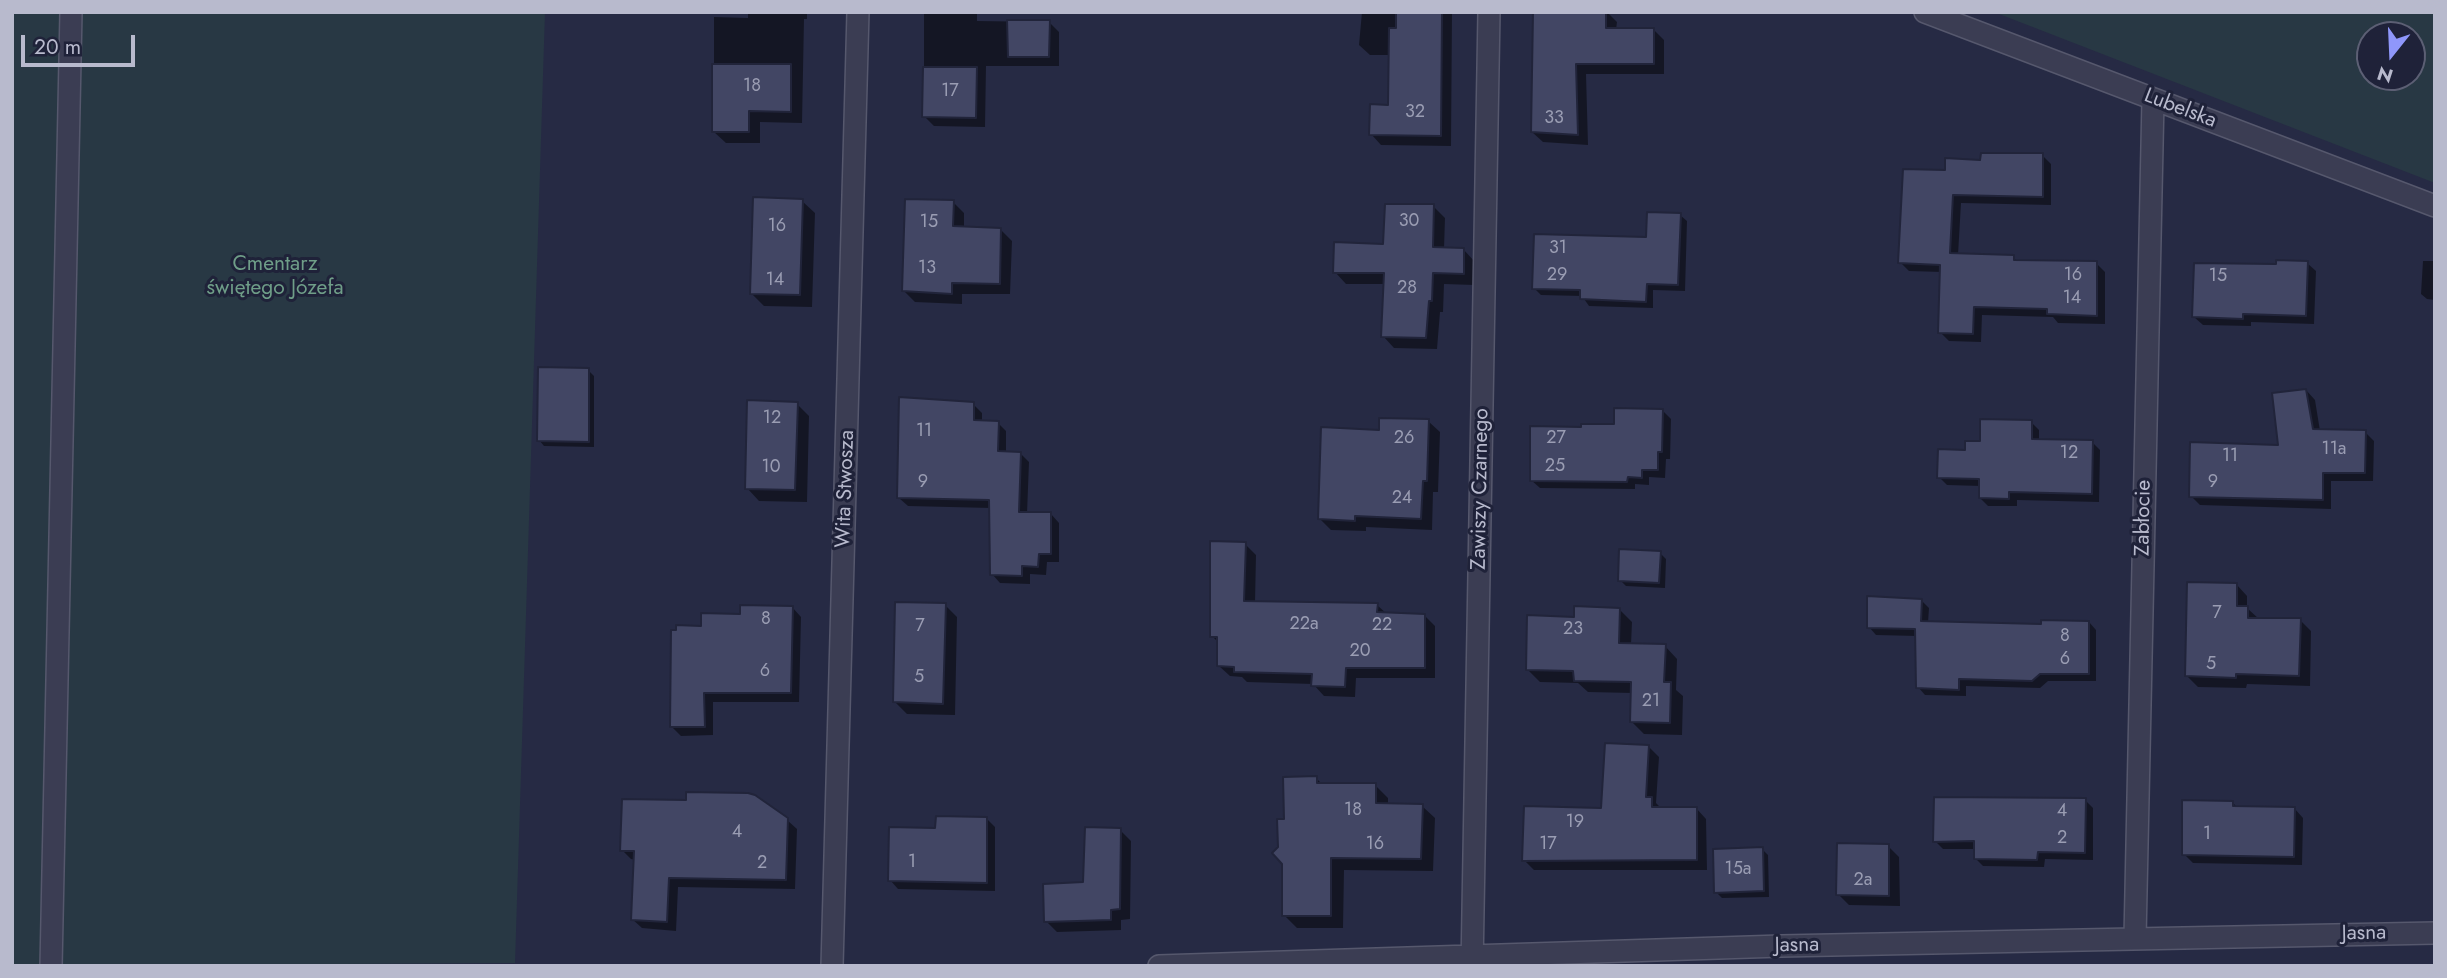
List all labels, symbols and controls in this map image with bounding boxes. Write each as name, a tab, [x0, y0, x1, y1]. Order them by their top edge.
scale bar	[24, 21, 138, 65]
north arrow	[2356, 21, 2426, 91]
text: 20 m	[34, 32, 81, 62]
text: N	[2374, 59, 2396, 90]
house number: 18	[743, 76, 761, 98]
house number: 17	[941, 81, 959, 103]
street label: Lubelska	[2140, 84, 2220, 134]
house number: 32	[1405, 102, 1425, 124]
house number: 33	[1544, 108, 1564, 130]
house number: 30	[1399, 211, 1419, 233]
house number: 15	[920, 212, 938, 234]
house number: 16	[768, 216, 786, 238]
house number: 31	[1549, 238, 1567, 260]
park label: Cmentarz świętego Józefa	[206, 252, 344, 302]
house number: 13	[918, 258, 936, 280]
house number: 29	[1547, 265, 1567, 287]
house number: 16	[2064, 265, 2082, 287]
house number: 15	[2209, 266, 2227, 288]
house number: 14	[766, 270, 784, 292]
house number: 28	[1397, 278, 1417, 300]
house number: 14	[2063, 288, 2081, 310]
house number: 12	[763, 408, 781, 430]
street label: Zawiszy Czarnego	[1467, 408, 1495, 570]
house number: 11	[916, 421, 932, 443]
house number: 26	[1394, 428, 1414, 450]
house number: 27	[1546, 428, 1566, 450]
street label: Wita Stwosza	[831, 430, 861, 548]
house number: 11a	[2322, 439, 2346, 461]
house number: 12	[2060, 443, 2078, 465]
house number: 11	[2222, 446, 2238, 468]
house number: 25	[1545, 456, 1565, 478]
house number: 10	[762, 457, 780, 479]
house number: 9	[918, 472, 928, 494]
house number: 9	[2208, 472, 2218, 494]
street label: Zabłocie	[2131, 480, 2157, 556]
house number: 24	[1392, 488, 1412, 510]
house number: 7	[2212, 603, 2222, 625]
house number: 8	[761, 609, 771, 631]
house number: 22a	[1289, 614, 1319, 636]
house number: 22	[1372, 615, 1392, 637]
house number: 7	[915, 616, 925, 638]
house number: 23	[1563, 619, 1583, 641]
house number: 8	[2060, 626, 2070, 648]
house number: 20	[1349, 641, 1371, 663]
house number: 6	[2060, 649, 2070, 671]
house number: 5	[2206, 654, 2216, 676]
house number: 6	[760, 661, 770, 683]
house number: 5	[914, 667, 924, 689]
house number: 21	[1642, 691, 1660, 713]
house number: 18	[1344, 800, 1362, 822]
house number: 4	[2057, 801, 2067, 823]
house number: 19	[1566, 812, 1584, 834]
house number: 4	[732, 822, 742, 844]
house number: 1	[2203, 824, 2211, 846]
house number: 2	[2057, 828, 2067, 850]
house number: 16	[1366, 834, 1384, 856]
house number: 17	[1539, 834, 1557, 856]
house number: 1	[908, 852, 916, 874]
house number: 2	[757, 853, 767, 875]
house number: 15a	[1725, 859, 1751, 881]
house number: 2a	[1854, 870, 1872, 892]
street label: Jasna	[2341, 921, 2387, 947]
street label: Jasna	[1774, 933, 1820, 959]

